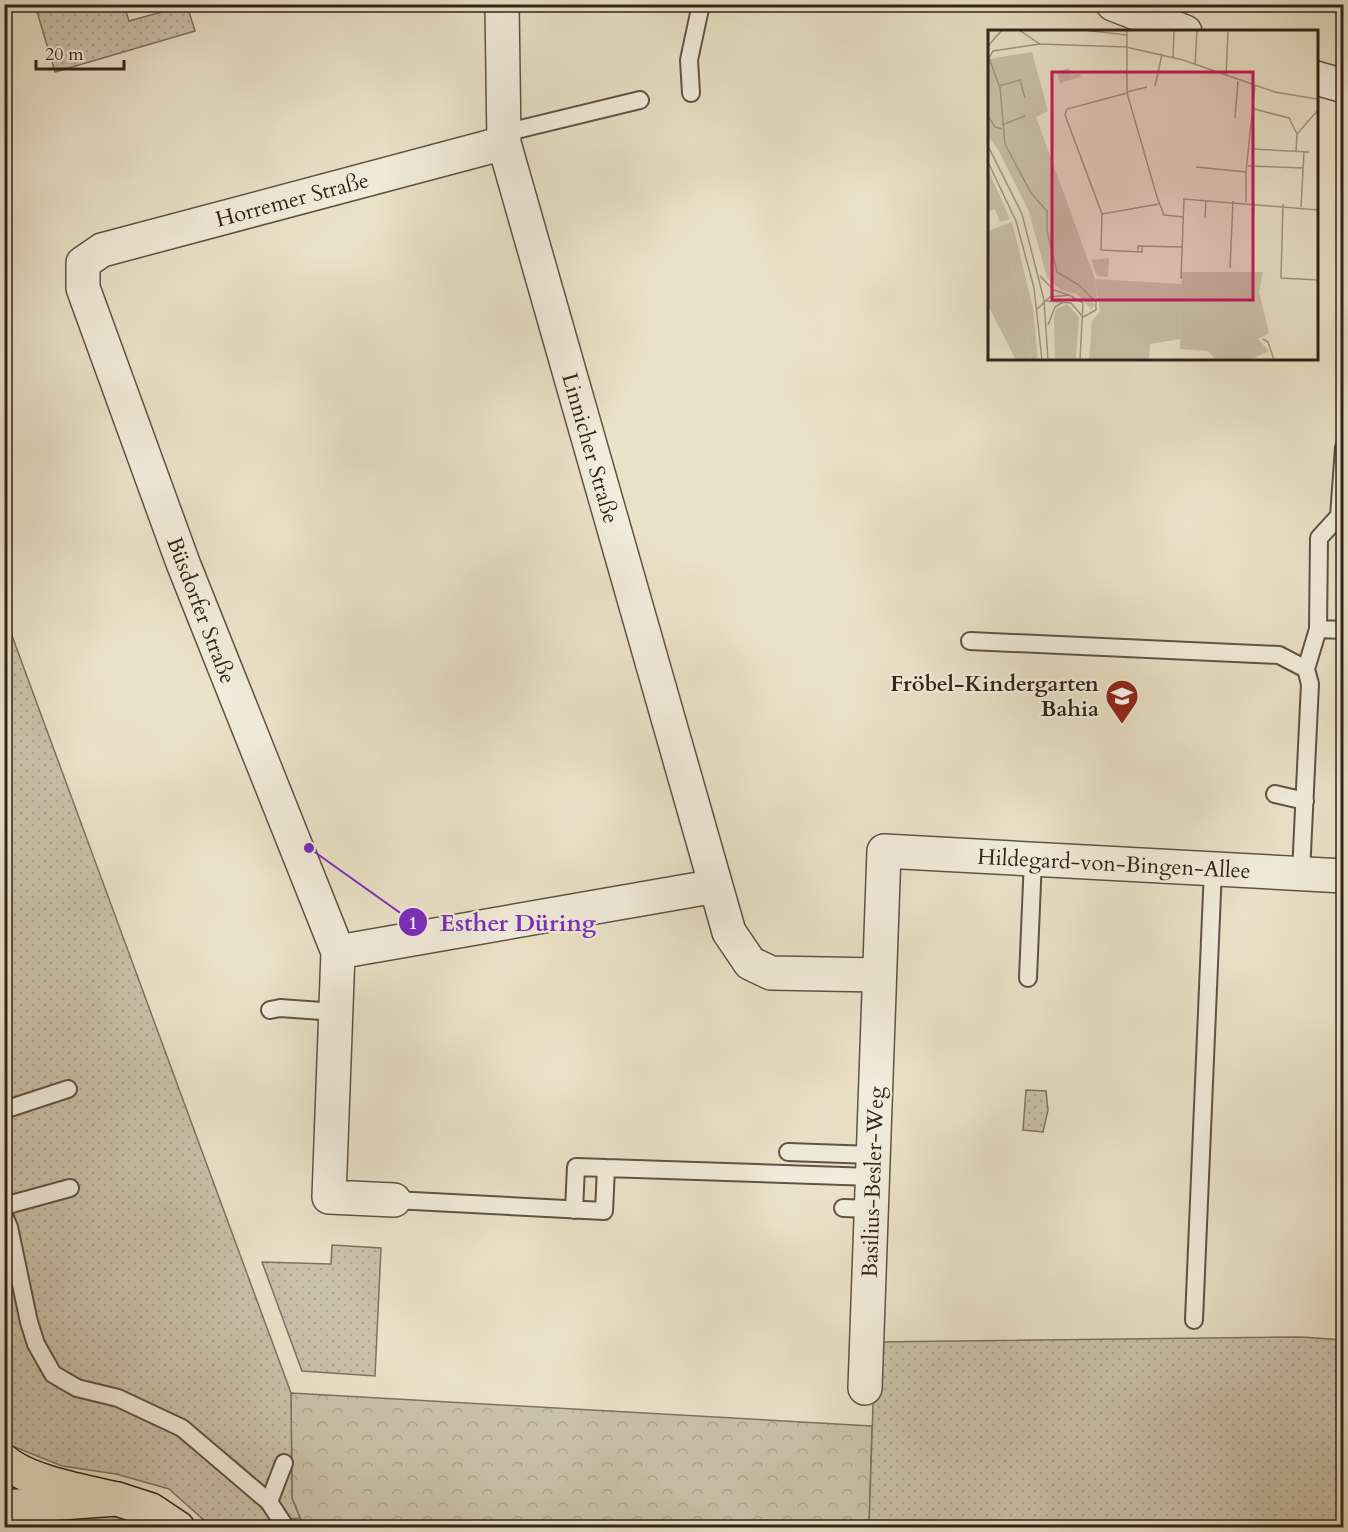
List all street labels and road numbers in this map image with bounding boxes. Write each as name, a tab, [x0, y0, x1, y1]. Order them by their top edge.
street label: Horremer Straße	[212, 165, 372, 235]
street label: Linnicher Straße	[554, 369, 626, 527]
street label: Büsdorfer Straße	[159, 533, 243, 688]
street label: Hildegard-von-Bingen-Allee	[976, 842, 1251, 886]
street label: Basilius-Besler-Weg	[855, 1085, 891, 1278]

